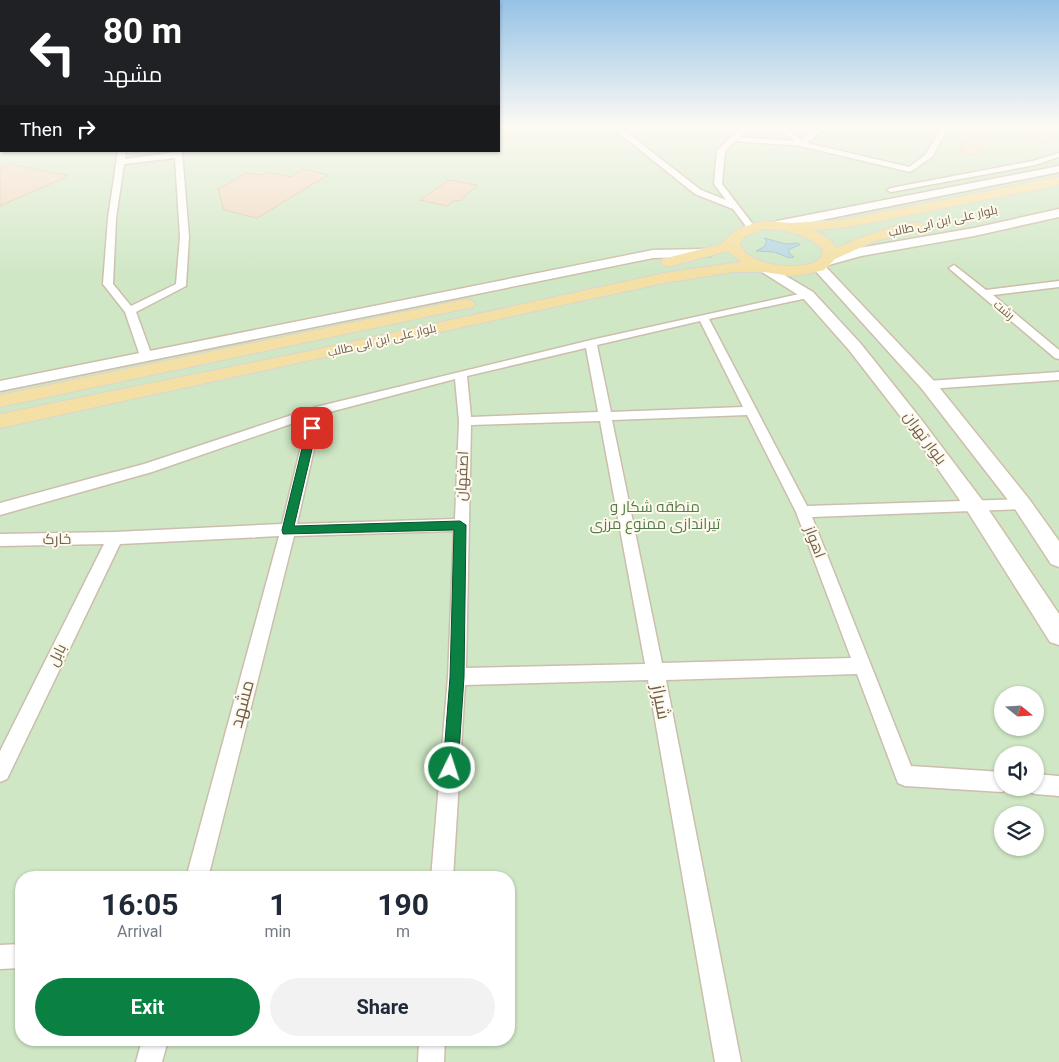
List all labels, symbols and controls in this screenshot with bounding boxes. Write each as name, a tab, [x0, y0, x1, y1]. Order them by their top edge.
text: 80 m	[103, 11, 182, 52]
icon: left	[20, 20, 85, 85]
text: مشهد	[103, 62, 162, 87]
icon: right	[72, 115, 100, 143]
text: Then	[20, 118, 62, 141]
street label: بلوار علی ابن ابی طالب	[887, 203, 999, 239]
street label: رشت	[991, 297, 1017, 323]
street label: بلوار علی ابن ابی طالب	[326, 321, 438, 359]
pin	[291, 407, 333, 449]
street label: بلوار تهران	[899, 408, 950, 469]
icon: arrive	[298, 414, 326, 442]
street label: اصفهان	[452, 450, 473, 502]
park label: منطقه شکار و تیراندازی ممنوع مرزی	[590, 498, 720, 535]
street label: اهواز	[800, 523, 829, 560]
street label: خارک	[43, 530, 71, 548]
street label: بابل	[44, 641, 71, 670]
street label: مشهد	[225, 678, 259, 730]
street label: شیراز	[647, 682, 675, 721]
north arrow	[994, 686, 1044, 736]
map controls	[994, 686, 1044, 856]
position arrow	[423, 741, 475, 793]
button: sound	[994, 746, 1044, 796]
button: layers	[994, 806, 1044, 856]
text: 16:05	[101, 887, 178, 922]
text: 1	[269, 887, 286, 922]
text: 190	[377, 887, 429, 922]
text: Arrival	[117, 922, 162, 941]
text: min	[264, 922, 291, 941]
text: m	[396, 922, 410, 941]
button: Exit	[35, 978, 260, 1036]
button: Share	[270, 978, 495, 1036]

